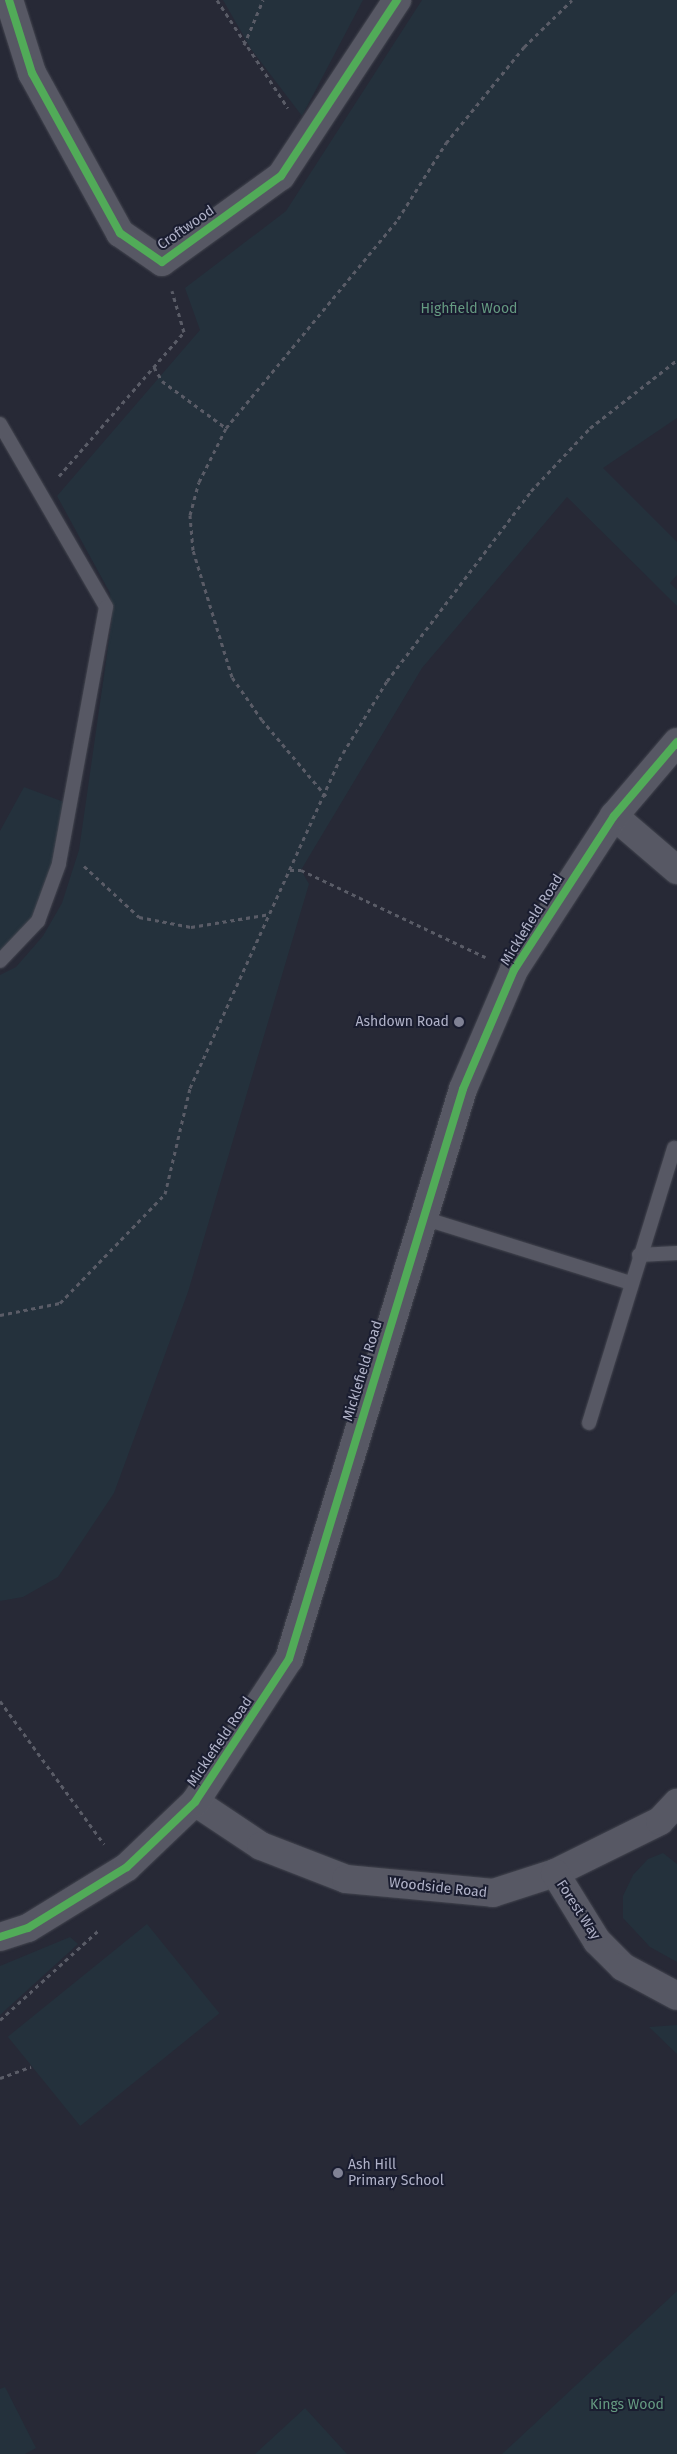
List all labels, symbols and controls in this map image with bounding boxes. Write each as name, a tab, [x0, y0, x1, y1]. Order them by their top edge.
street label: Croftwood	[154, 202, 218, 254]
park label: Highfield Wood	[421, 301, 517, 317]
street label: Micklefield Road	[497, 871, 567, 969]
place label: Ashdown Road	[355, 1014, 449, 1030]
marker: Ashdown Road	[453, 1016, 465, 1028]
street label: Micklefield Road	[340, 1319, 386, 1423]
street label: Micklefield Road	[184, 1694, 256, 1790]
street label: Woodside Road	[388, 1874, 488, 1902]
street label: Forest Way	[552, 1877, 604, 1943]
place label: Ash Hill Primary School	[348, 2157, 444, 2190]
marker: Ash Hill Primary School	[332, 2167, 344, 2179]
park label: Kings Wood	[590, 2397, 664, 2413]

